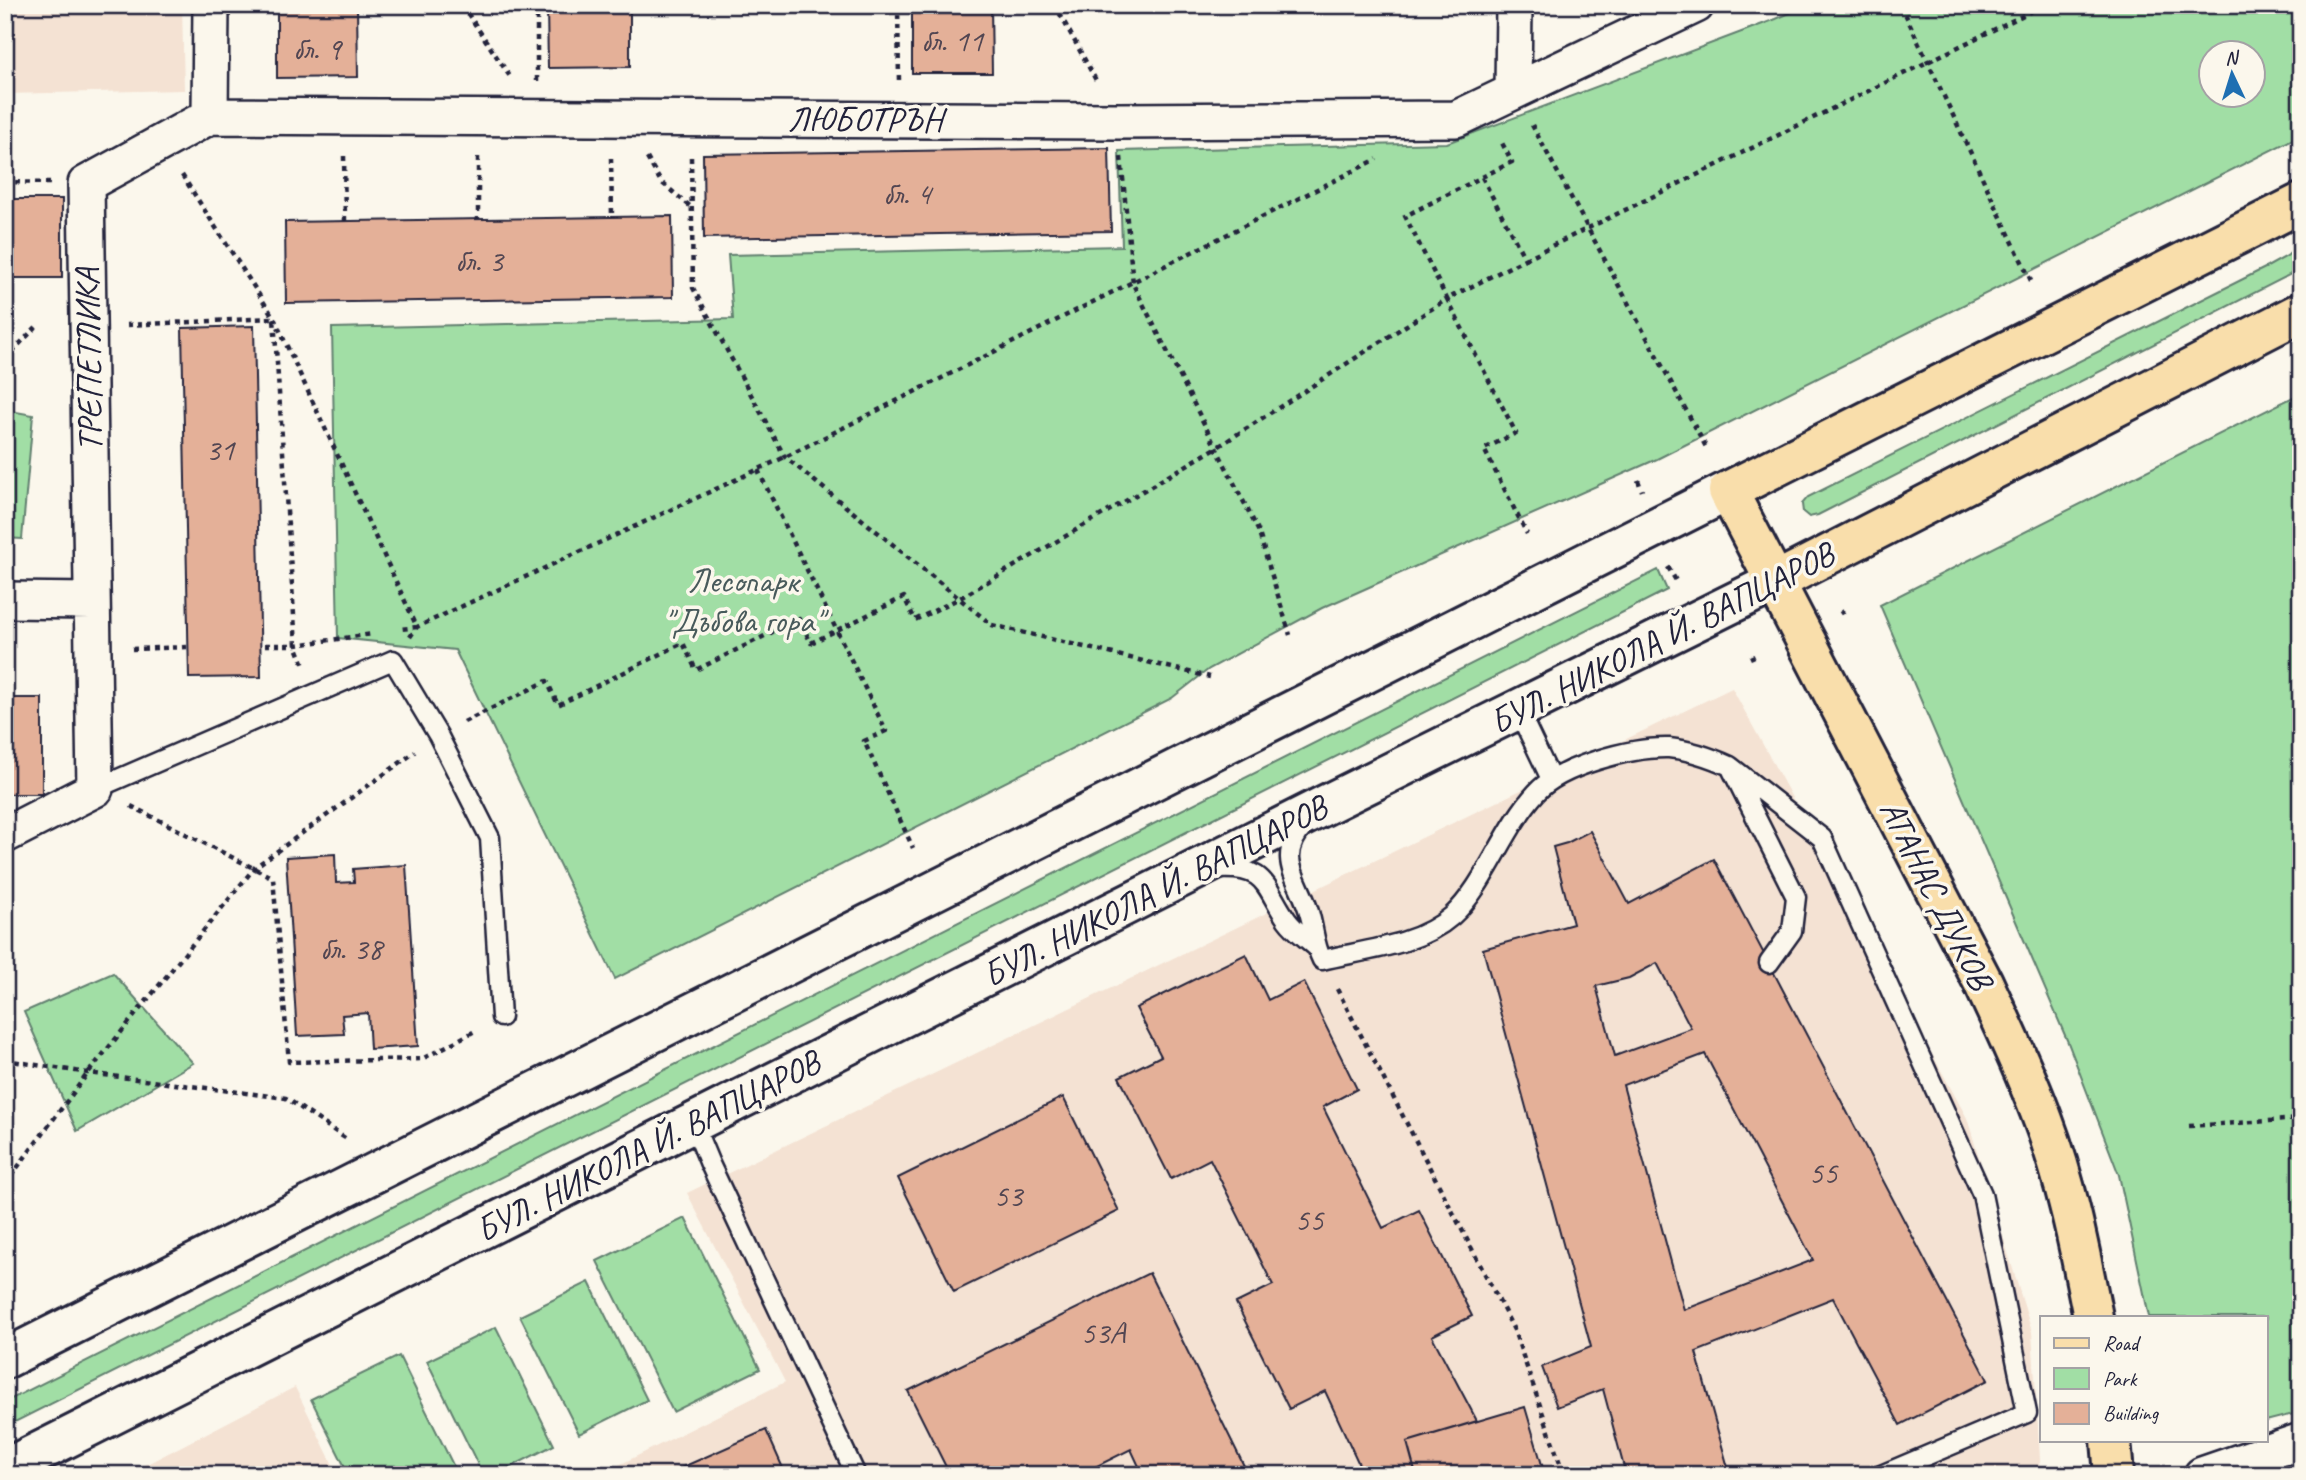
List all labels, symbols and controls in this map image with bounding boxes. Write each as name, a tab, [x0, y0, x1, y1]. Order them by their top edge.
house number: бл. 11	[921, 20, 985, 61]
house number: бл. 9	[293, 28, 344, 69]
north arrow	[2198, 38, 2268, 108]
text: N	[2224, 45, 2241, 70]
street label: ЛЮБОТРЪН	[788, 97, 947, 142]
house number: бл. 4	[883, 173, 935, 214]
house number: бл. 3	[455, 240, 506, 281]
street label: ТРЕПЕТЛИКА	[64, 266, 113, 452]
house number: 31	[206, 429, 236, 470]
street label: БУЛ. НИКОЛА Й. ВАПЦАРОВ	[1482, 530, 1844, 745]
park label: Лесопарк "Дъбова гора"	[664, 558, 829, 643]
street label: БУЛ. НИКОЛА Й. ВАПЦАРОВ	[975, 783, 1337, 998]
street label: АТАНАС ДУКОВ	[1870, 792, 2005, 999]
house number: бл. 38	[320, 928, 385, 969]
street label: БУЛ. НИКОЛА Й. ВАПЦАРОВ	[468, 1038, 830, 1253]
house number: 55	[1809, 1152, 1839, 1193]
house number: 53	[994, 1175, 1025, 1216]
house number: 55	[1295, 1199, 1325, 1240]
house number: 53А	[1081, 1312, 1127, 1353]
legend	[2040, 1316, 2268, 1442]
text: Road	[2103, 1330, 2142, 1356]
text: Park	[2103, 1366, 2138, 1392]
text: Building	[2103, 1400, 2160, 1426]

